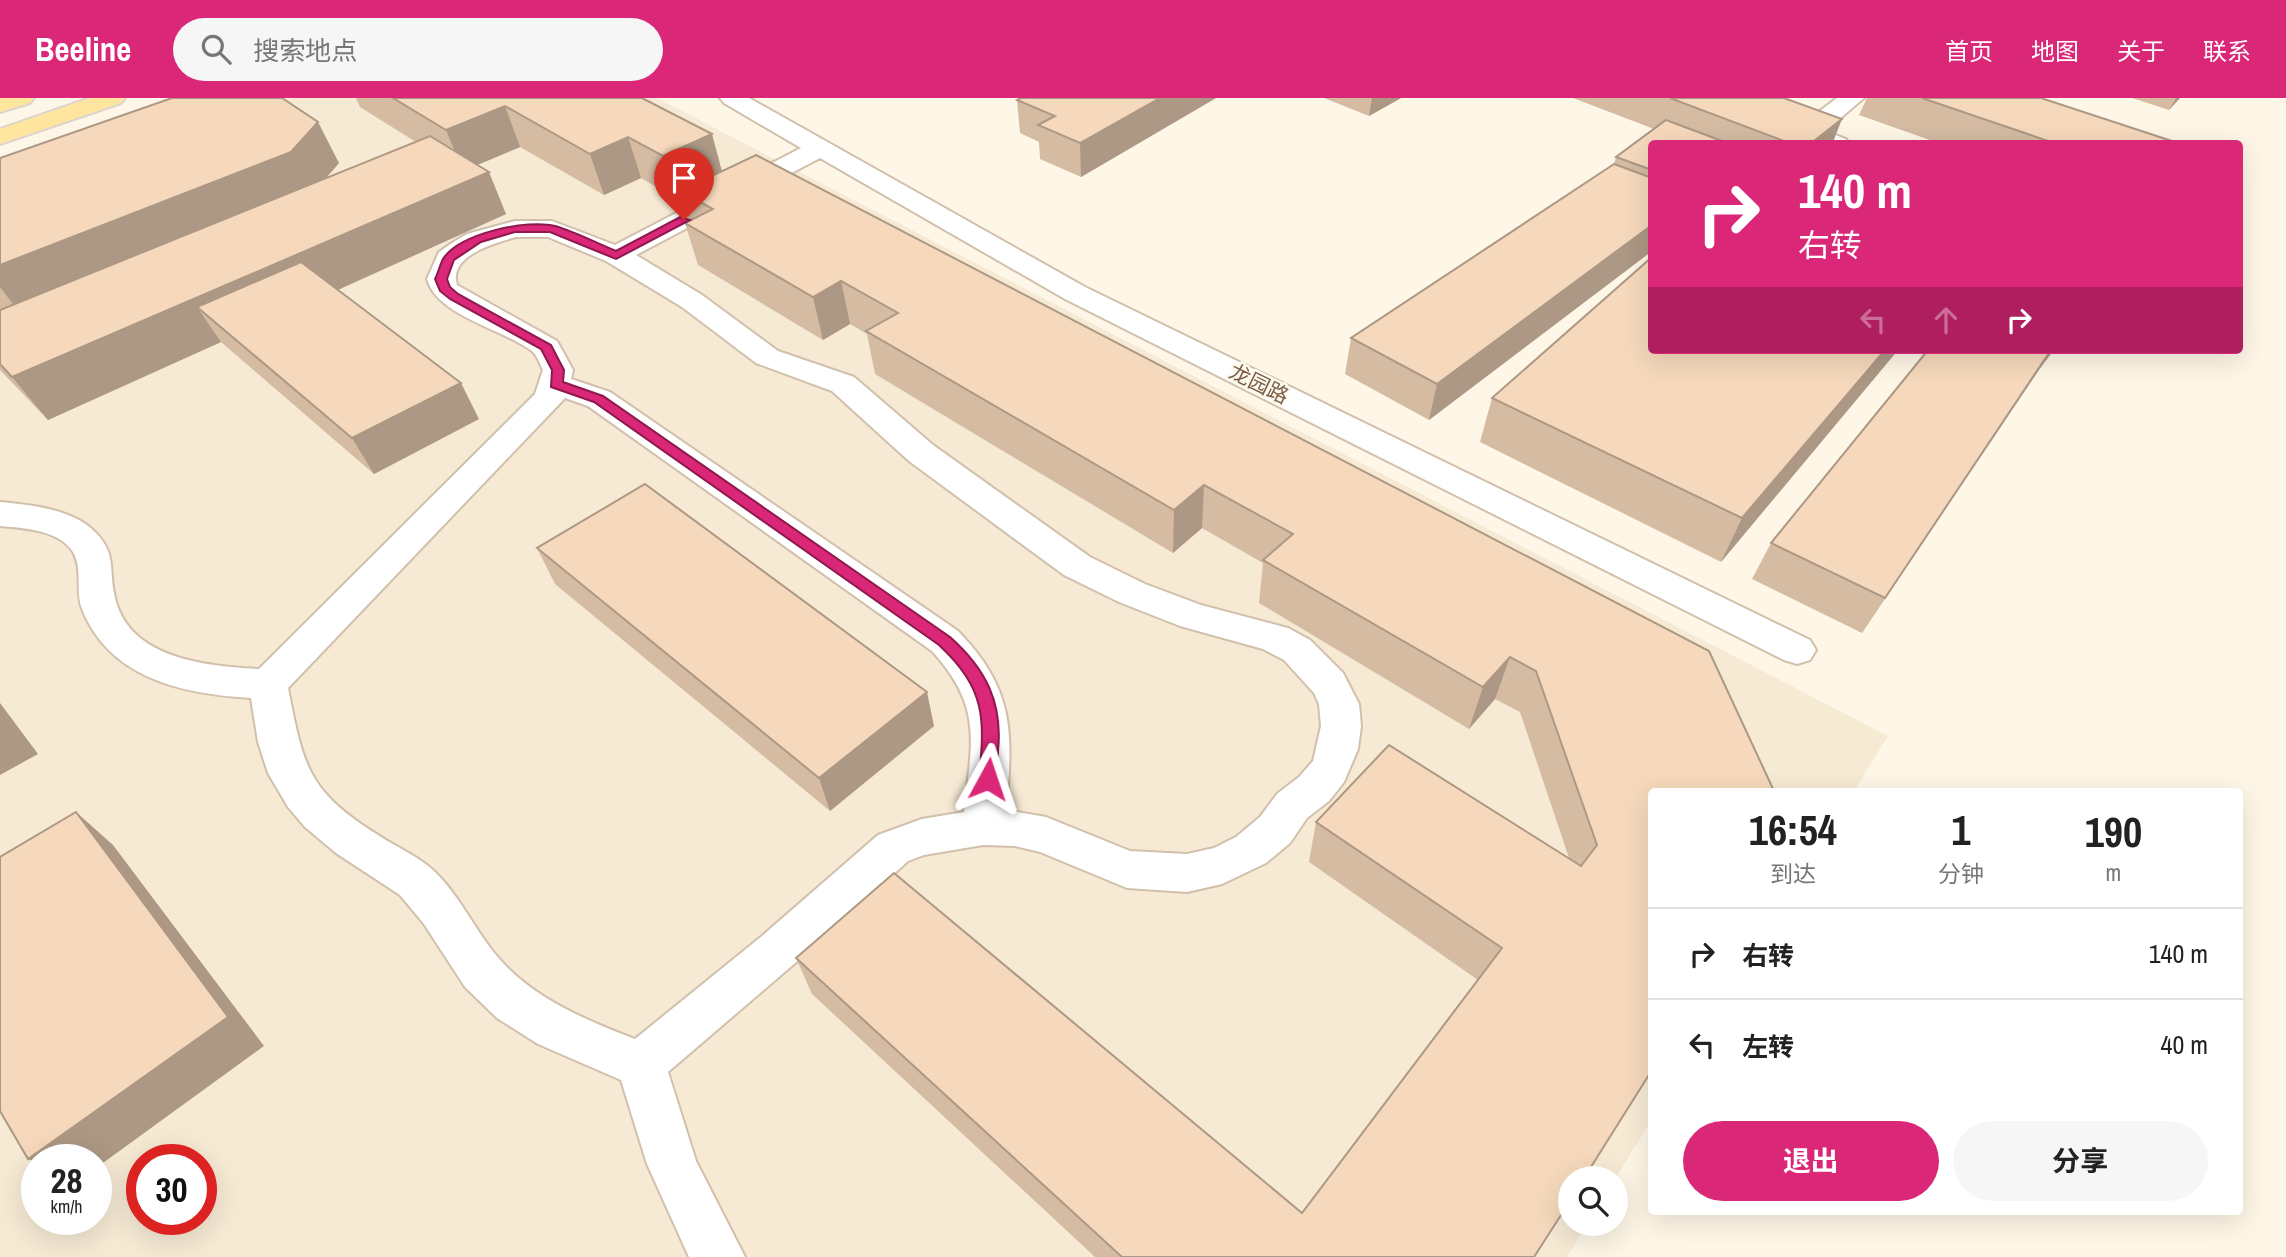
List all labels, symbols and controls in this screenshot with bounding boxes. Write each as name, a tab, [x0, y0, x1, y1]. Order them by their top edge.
search box	[173, 18, 663, 81]
text: Beeline	[35, 27, 131, 71]
icon: search	[197, 30, 235, 68]
text: 搜索地点	[253, 33, 357, 68]
text: 首页	[1945, 35, 1993, 67]
text: 地图	[2031, 35, 2079, 67]
text: 关于	[2117, 35, 2165, 67]
text: 联系	[2203, 35, 2251, 67]
pin	[654, 148, 714, 220]
text: 140 m	[1798, 157, 1912, 223]
icon: arrive	[665, 159, 703, 197]
icon: right	[1683, 168, 1774, 259]
text: 右转	[1798, 224, 1862, 267]
icon: left	[1854, 301, 1892, 339]
icon: ahead	[1927, 301, 1965, 339]
icon: right	[2000, 301, 2038, 339]
street label: 龙园路	[1225, 357, 1294, 410]
position arrow	[951, 742, 1025, 816]
text: 16:54	[1749, 802, 1837, 858]
text: 1	[1951, 802, 1970, 858]
text: 190	[2085, 804, 2142, 860]
text: m	[2106, 857, 2121, 888]
text: 到达	[1770, 858, 1816, 889]
text: 分钟	[1938, 858, 1984, 889]
icon: right	[1683, 935, 1721, 973]
text: 140 m	[2149, 936, 2208, 971]
text: 右转	[1742, 938, 1794, 973]
icon: left	[1683, 1026, 1721, 1064]
text: 40 m	[2161, 1027, 2208, 1062]
text: 左转	[1742, 1029, 1794, 1064]
button: 退出	[1683, 1121, 1939, 1201]
button: 分享	[1953, 1121, 2208, 1201]
speed limit sign: 30	[126, 1144, 217, 1235]
text: 28	[51, 1157, 82, 1204]
map controls	[1558, 1166, 1628, 1236]
button: search	[1558, 1166, 1628, 1236]
text: km/h	[51, 1194, 83, 1219]

